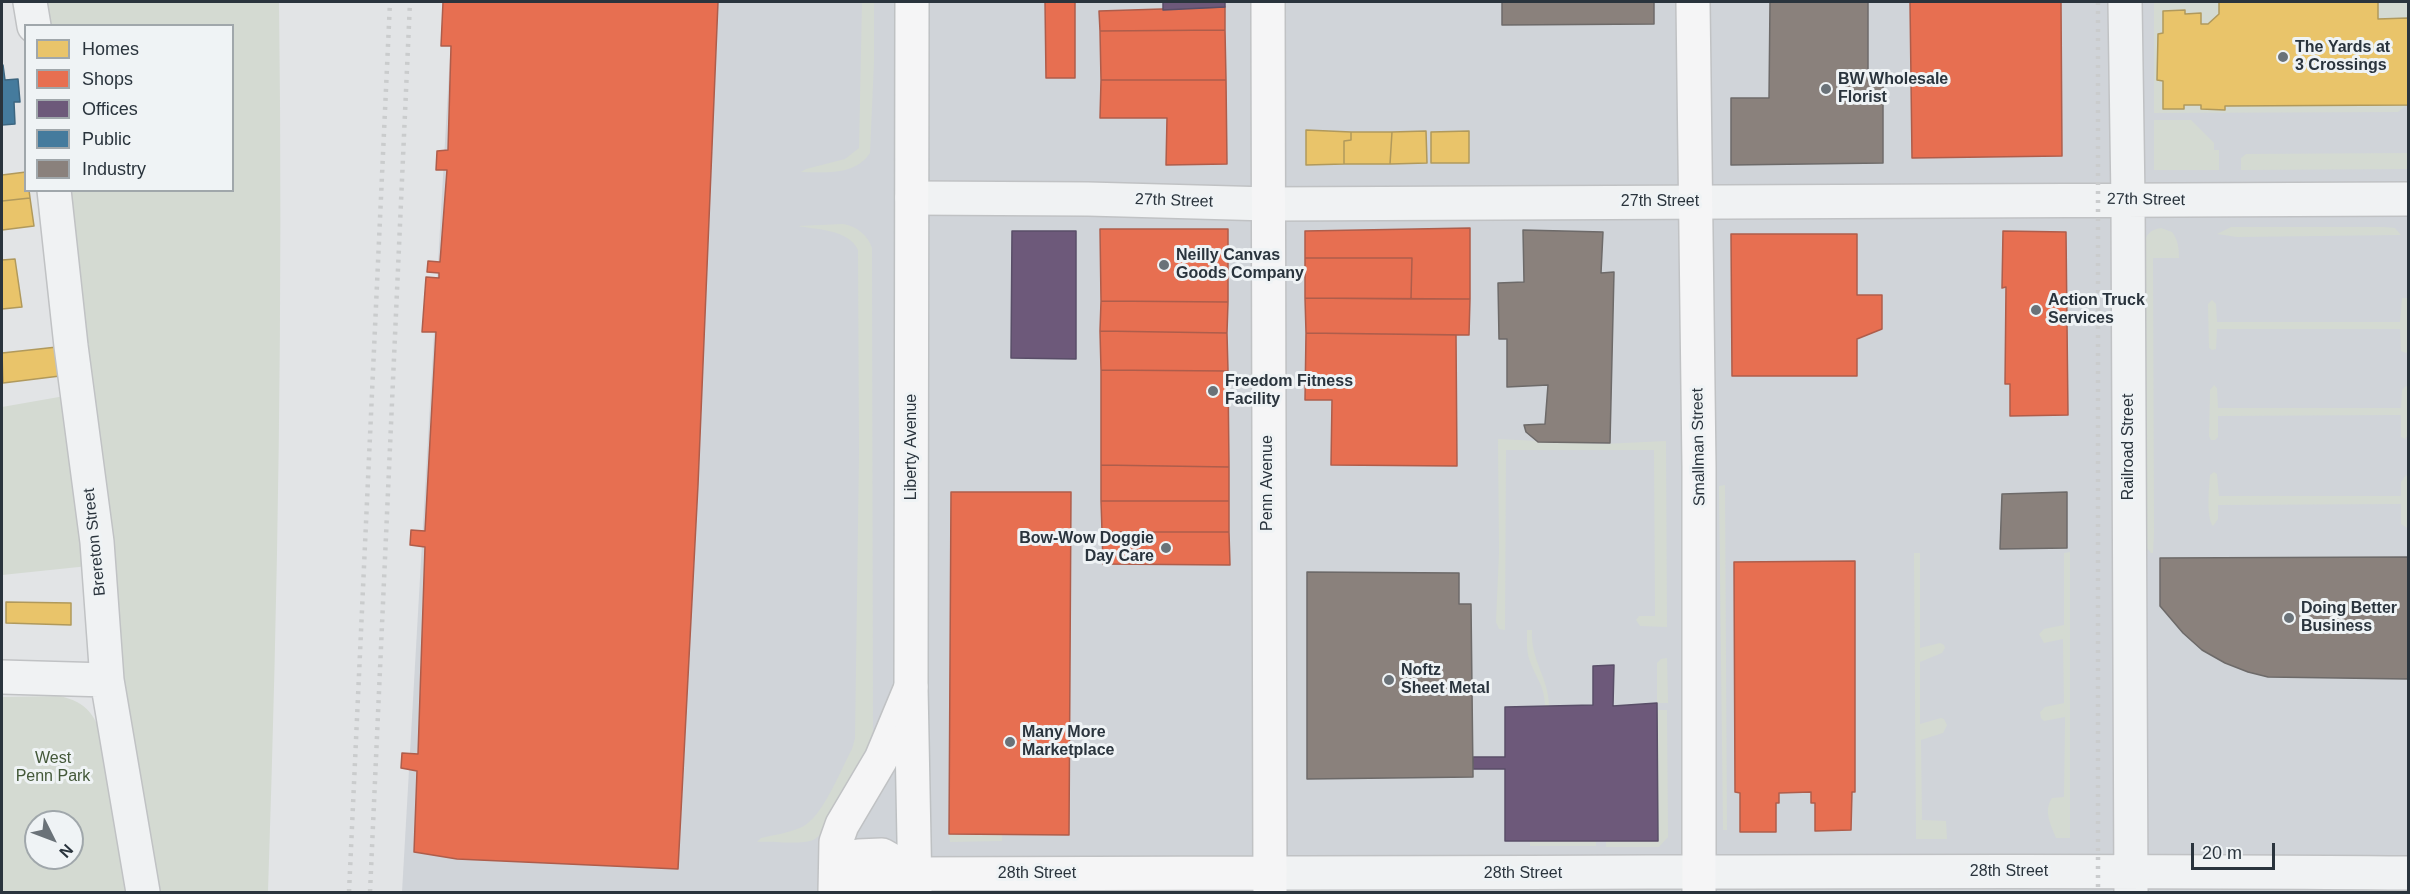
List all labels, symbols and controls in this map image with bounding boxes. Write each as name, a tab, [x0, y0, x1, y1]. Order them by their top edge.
legend	[24, 24, 234, 192]
place label: The Yards at 3 Crossings	[2295, 38, 2390, 76]
text: Homes	[82, 39, 139, 59]
marker: The Yards at 3 Crossings	[2276, 50, 2290, 64]
text: Shops	[82, 69, 133, 89]
place label: BW Wholesale Florist	[1838, 70, 1948, 108]
marker: BW Wholesale Florist	[1819, 82, 1833, 96]
text: Offices	[82, 99, 138, 119]
text: Public	[82, 129, 131, 149]
text: Industry	[82, 159, 146, 179]
street label: 27th Street	[1135, 190, 1213, 212]
street label: 27th Street	[2107, 190, 2185, 210]
street label: 27th Street	[1621, 192, 1699, 212]
place label: Neilly Canvas Goods Company	[1176, 246, 1304, 284]
marker: Neilly Canvas Goods Company	[1157, 258, 1171, 272]
place label: Action Truck Services	[2048, 291, 2145, 329]
marker: Action Truck Services	[2029, 303, 2043, 317]
place label: Freedom Fitness Facility	[1225, 372, 1353, 410]
marker: Freedom Fitness Facility	[1206, 384, 1220, 398]
street label: Smallman Street	[1688, 388, 1710, 506]
street label: Liberty Avenue	[902, 394, 922, 500]
street label: Railroad Street	[2119, 394, 2139, 500]
street label: Penn Avenue	[1258, 435, 1278, 531]
street label: Brereton Street	[80, 487, 110, 597]
place label: Bow-Wow Doggie Day Care	[1019, 529, 1154, 567]
marker: Bow-Wow Doggie Day Care	[1159, 541, 1173, 555]
place label: Doing Better Business	[2301, 599, 2397, 637]
marker: Doing Better Business	[2282, 611, 2296, 625]
place label: Noftz Sheet Metal	[1401, 661, 1490, 699]
marker: Noftz Sheet Metal	[1382, 673, 1396, 687]
place label: Many More Marketplace	[1022, 723, 1114, 761]
marker: Many More Marketplace	[1003, 735, 1017, 749]
park label: West Penn Park	[16, 749, 90, 787]
north arrow	[24, 810, 84, 870]
scale bar	[2194, 831, 2278, 869]
text: N	[56, 841, 76, 861]
text: 20 m	[2202, 843, 2242, 863]
street label: 28th Street	[1970, 862, 2048, 882]
street label: 28th Street	[998, 864, 1076, 884]
street label: 28th Street	[1484, 864, 1562, 884]

